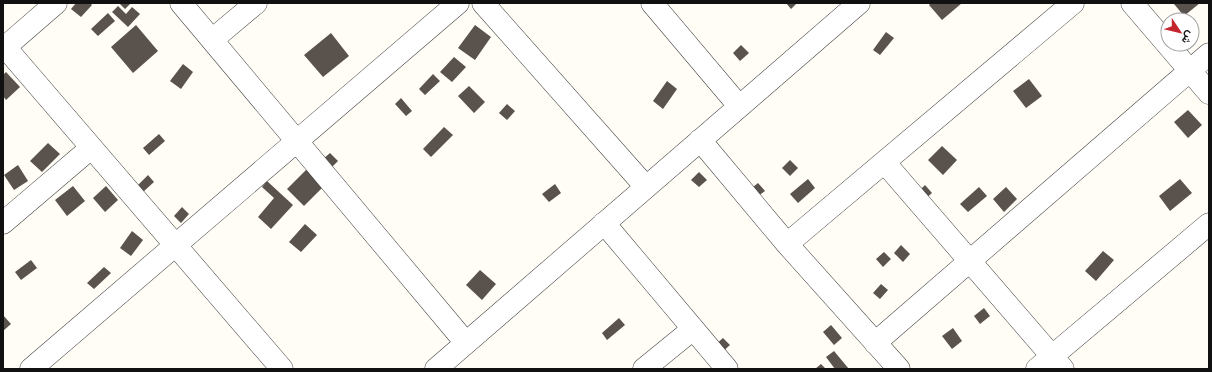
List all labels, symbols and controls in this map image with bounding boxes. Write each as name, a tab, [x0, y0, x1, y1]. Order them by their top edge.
north arrow	[1160, 12, 1200, 52]
text: ش	[1179, 28, 1198, 47]

